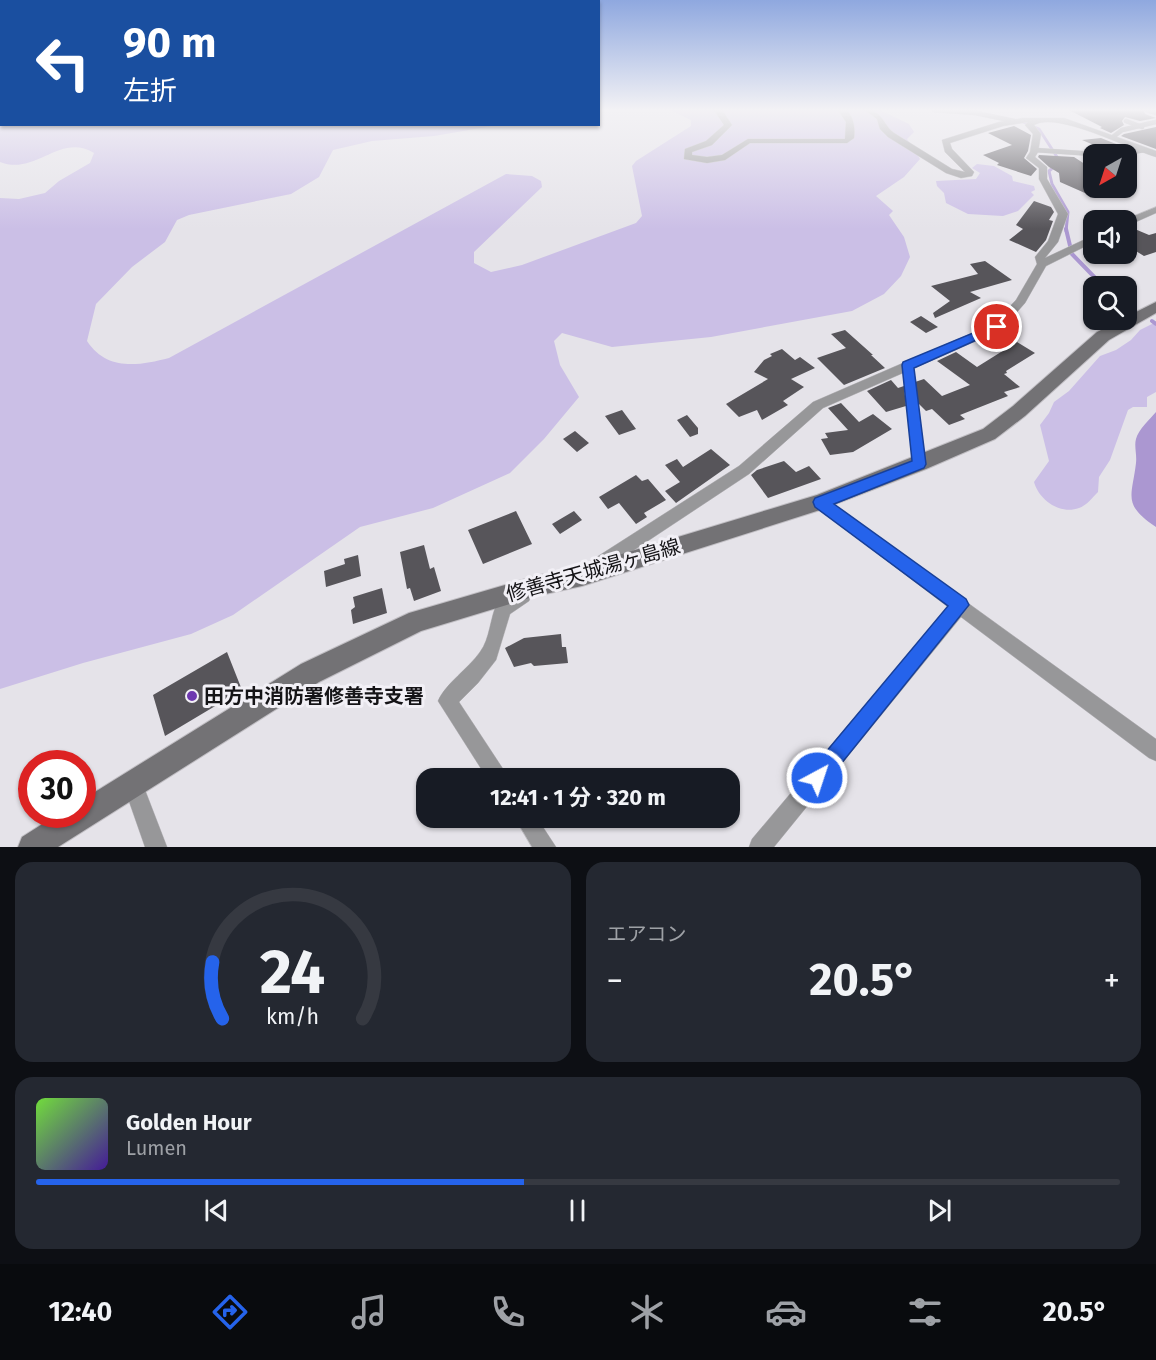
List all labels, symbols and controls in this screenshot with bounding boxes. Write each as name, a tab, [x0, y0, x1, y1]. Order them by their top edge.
text: 90 m	[123, 18, 217, 68]
icon: left	[24, 24, 102, 102]
text: 左折	[123, 75, 177, 107]
north arrow	[1083, 144, 1137, 198]
map controls	[1083, 144, 1137, 330]
button: sound	[1083, 210, 1137, 264]
button: search	[1083, 276, 1137, 330]
pin	[971, 301, 1022, 352]
icon: arrive	[980, 310, 1013, 343]
street label: 修善寺天城湯ヶ島線	[503, 534, 683, 606]
place label: 田方中消防署修善寺支署	[204, 684, 424, 708]
marker: 田方中消防署修善寺支署	[185, 689, 199, 703]
position arrow	[785, 746, 849, 810]
speed limit sign: 30	[18, 750, 96, 828]
text: 12:41 · 1 分 · 320 m	[490, 784, 666, 811]
text: エアコン	[607, 922, 687, 946]
text: 24	[260, 935, 326, 1010]
text: 20.5°	[809, 953, 917, 1007]
text: −	[607, 961, 623, 1001]
text: +	[1104, 961, 1120, 1001]
text: km/h	[266, 1004, 319, 1030]
text: Golden Hour	[126, 1109, 252, 1136]
text: Lumen	[126, 1136, 187, 1160]
icon: previous	[200, 1194, 233, 1227]
icon: pause	[561, 1194, 594, 1227]
icon: next	[923, 1194, 956, 1227]
icon: directions	[209, 1291, 251, 1333]
icon: music	[348, 1291, 390, 1333]
icon: phone	[487, 1291, 529, 1333]
icon: climate	[626, 1291, 668, 1333]
icon: car	[765, 1291, 807, 1333]
icon: filters	[904, 1291, 946, 1333]
text: 12:40	[48, 1296, 112, 1328]
text: 20.5°	[1043, 1296, 1107, 1328]

